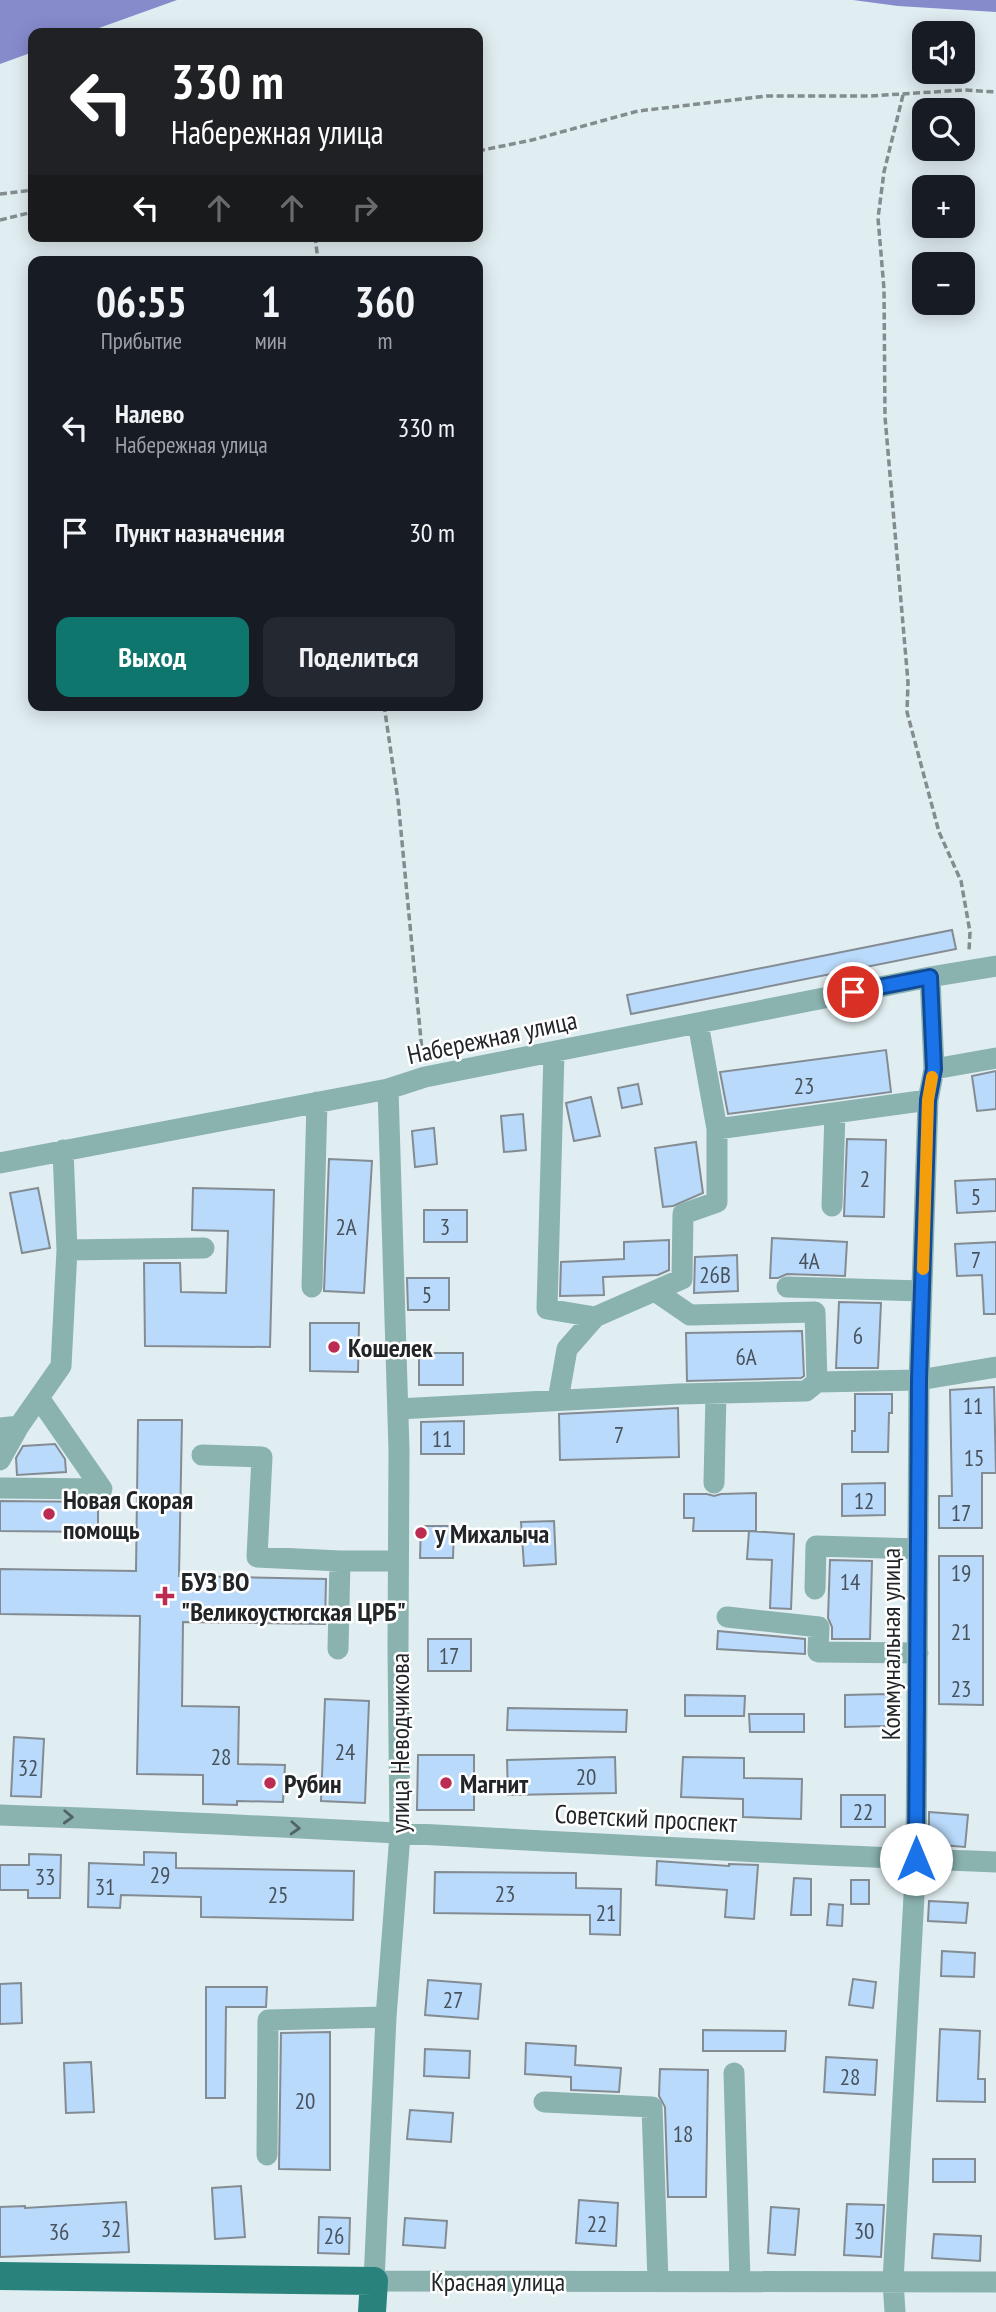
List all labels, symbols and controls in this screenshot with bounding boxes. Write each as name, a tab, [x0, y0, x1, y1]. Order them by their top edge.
map controls	[912, 21, 975, 315]
button: sound	[912, 21, 975, 84]
text: 330 m	[171, 49, 284, 113]
icon: left	[56, 56, 147, 147]
button: search	[912, 98, 975, 161]
text: Набережная улица	[171, 111, 383, 153]
button: +	[912, 175, 975, 238]
icon: left	[127, 189, 165, 227]
icon: ahead	[200, 189, 238, 227]
icon: ahead	[273, 189, 311, 227]
icon: right	[346, 189, 384, 227]
button: −	[912, 252, 975, 315]
text: 06:55	[96, 274, 187, 329]
text: 1	[261, 274, 281, 329]
text: 360	[355, 274, 415, 329]
text: Прибытие	[101, 326, 182, 355]
text: мин	[255, 326, 287, 355]
text: m	[377, 326, 392, 355]
text: Налево	[115, 397, 184, 430]
icon: left	[56, 409, 94, 447]
text: 330 m	[397, 411, 455, 444]
text: Набережная улица	[115, 430, 268, 459]
icon: arrive	[56, 514, 94, 552]
text: Пункт назначения	[115, 516, 285, 549]
text: 30 m	[409, 516, 455, 549]
button: Выход	[56, 617, 249, 697]
button: Поделиться	[263, 617, 455, 697]
pin	[823, 962, 883, 1022]
icon: arrive	[834, 973, 872, 1011]
street label: Набережная улица	[404, 1003, 580, 1071]
house number: 23	[794, 1071, 814, 1100]
house number: 2	[860, 1164, 870, 1193]
house number: 5	[971, 1182, 981, 1211]
house number: 2А	[335, 1212, 357, 1241]
house number: 3	[440, 1212, 450, 1241]
house number: 7	[971, 1245, 981, 1274]
house number: 4А	[798, 1246, 820, 1275]
house number: 26В	[699, 1260, 731, 1289]
house number: 5	[422, 1280, 432, 1309]
house number: 6	[853, 1321, 863, 1350]
place label: Кошелек	[348, 1331, 433, 1364]
marker: Кошелек	[326, 1339, 342, 1355]
house number: 6А	[735, 1342, 757, 1371]
house number: 11	[963, 1391, 983, 1420]
house number: 7	[614, 1420, 624, 1449]
house number: 11	[432, 1424, 452, 1453]
house number: 15	[964, 1443, 984, 1472]
place label: Новая Скорая помощь	[63, 1483, 193, 1546]
house number: 12	[854, 1486, 874, 1515]
house number: 17	[951, 1498, 971, 1527]
marker: Новая Скорая помощь	[41, 1506, 57, 1522]
place label: у Михалыча	[434, 1517, 549, 1550]
marker: у Михалыча	[413, 1525, 429, 1541]
street label: Коммунальная улица	[874, 1548, 907, 1740]
house number: 19	[951, 1558, 971, 1587]
place label: БУЗ ВО "Великоустюгская ЦРБ"	[181, 1565, 406, 1628]
house number: 14	[840, 1567, 860, 1596]
marker: БУЗ ВО "Великоустюгская ЦРБ"	[155, 1586, 175, 1606]
house number: 21	[951, 1617, 971, 1646]
house number: 17	[439, 1641, 459, 1670]
street label: улица Неводчикова	[383, 1653, 416, 1833]
house number: 23	[951, 1674, 971, 1703]
house number: 24	[335, 1737, 355, 1766]
house number: 28	[211, 1742, 231, 1771]
house number: 32	[18, 1753, 38, 1782]
house number: 20	[576, 1762, 596, 1791]
place label: Рубин	[284, 1767, 342, 1800]
place label: Магнит	[460, 1767, 528, 1800]
marker: Рубин	[262, 1775, 278, 1791]
marker: Магнит	[438, 1775, 454, 1791]
street label: Советский проспект	[554, 1797, 739, 1839]
house number: 22	[853, 1797, 873, 1826]
one-way arrow	[63, 1810, 74, 1825]
one-way arrow	[290, 1820, 301, 1835]
position arrow	[879, 1822, 953, 1896]
house number: 29	[150, 1860, 170, 1889]
house number: 33	[35, 1862, 55, 1891]
house number: 31	[95, 1872, 115, 1901]
house number: 23	[495, 1879, 515, 1908]
house number: 25	[268, 1880, 288, 1909]
house number: 21	[596, 1898, 616, 1927]
house number: 27	[443, 1985, 463, 2014]
house number: 28	[840, 2062, 860, 2091]
house number: 20	[295, 2086, 315, 2115]
house number: 18	[673, 2119, 693, 2148]
house number: 22	[587, 2209, 607, 2238]
house number: 32	[101, 2214, 121, 2243]
house number: 30	[854, 2216, 874, 2245]
house number: 36	[49, 2217, 69, 2246]
house number: 26	[324, 2221, 344, 2250]
street label: Красная улица	[431, 2265, 565, 2298]

